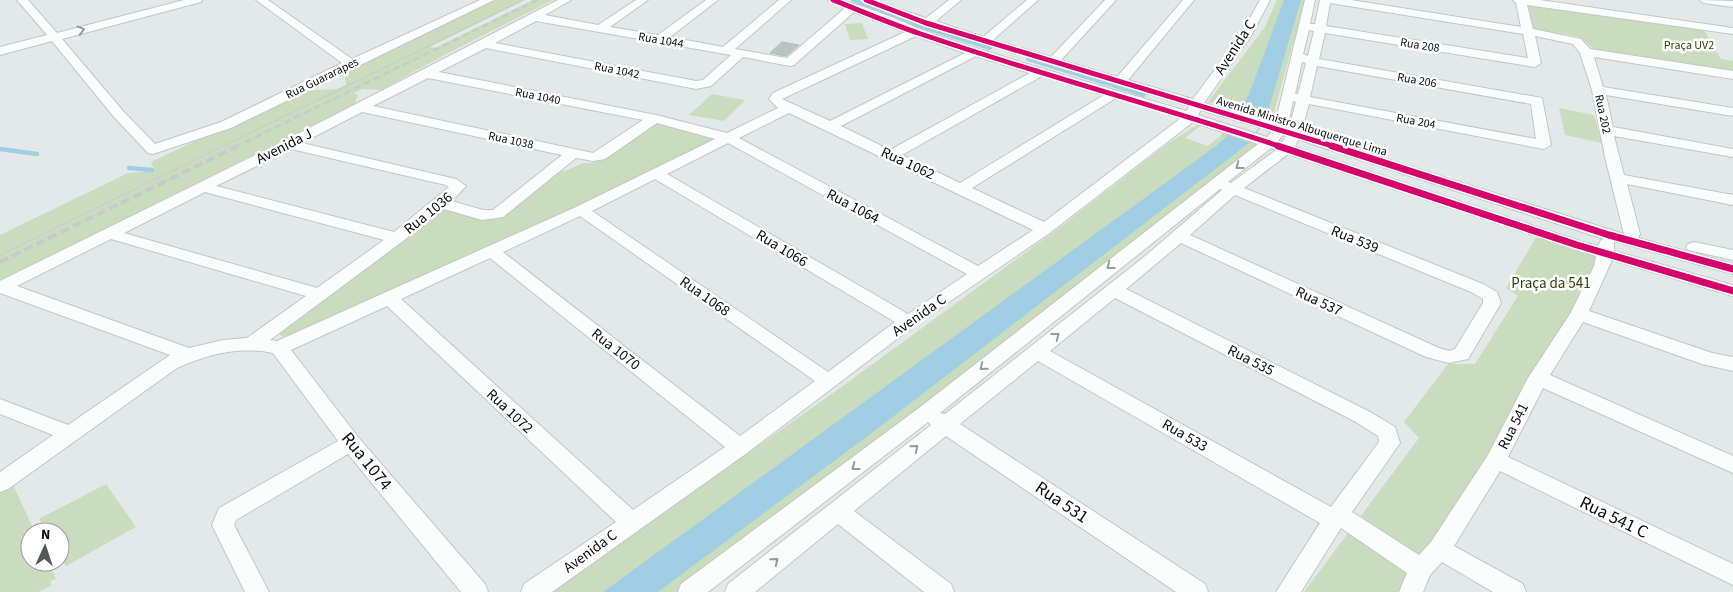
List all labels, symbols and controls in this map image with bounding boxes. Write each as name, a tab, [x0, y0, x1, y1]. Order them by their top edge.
street label: Avenida C	[1210, 15, 1261, 79]
one-way arrow	[77, 25, 86, 36]
street label: Rua 1044	[637, 28, 685, 53]
street label: Rua 208	[1399, 34, 1441, 57]
park label: Praça UV2	[1664, 37, 1714, 54]
street label: Rua Guararapes	[283, 53, 362, 103]
street label: Rua 1042	[593, 58, 641, 83]
street label: Rua 206	[1396, 69, 1438, 92]
street label: Rua 1040	[514, 84, 562, 109]
street label: Avenida Ministro Albuquerque Lima	[1214, 92, 1389, 161]
street label: Rua 202	[1590, 93, 1615, 135]
street label: Rua 204	[1395, 109, 1437, 134]
street label: Avenida J	[253, 123, 316, 170]
street label: Rua 1038	[487, 127, 535, 154]
street label: Rua 1062	[877, 142, 938, 185]
one-way arrow	[1235, 161, 1244, 170]
street label: Rua 1064	[823, 184, 883, 229]
street label: Rua 1036	[400, 187, 457, 240]
street label: Rua 539	[1328, 220, 1382, 258]
street label: Rua 1066	[752, 225, 812, 272]
one-way arrow	[1106, 260, 1116, 269]
street label: Rua 1068	[675, 271, 734, 321]
park label: Praça da 541	[1511, 273, 1591, 294]
street label: Rua 537	[1292, 281, 1346, 321]
street label: Avenida C	[888, 289, 951, 342]
street label: Rua 1070	[587, 324, 645, 375]
one-way arrow	[1050, 332, 1059, 341]
street label: Rua 535	[1224, 340, 1278, 381]
one-way arrow	[980, 362, 989, 370]
street label: Rua 1072	[482, 384, 538, 439]
street label: Rua 541	[1493, 399, 1534, 453]
street label: Rua 533	[1158, 414, 1211, 457]
street label: Rua 1074	[335, 427, 398, 496]
one-way arrow	[909, 446, 918, 454]
one-way arrow	[852, 462, 861, 470]
street label: Rua 531	[1030, 475, 1093, 529]
street label: Rua 541 C	[1575, 490, 1652, 545]
north arrow	[20, 522, 70, 572]
text: N	[40, 525, 51, 545]
street label: Avenida C	[559, 525, 622, 578]
one-way arrow	[769, 559, 778, 567]

